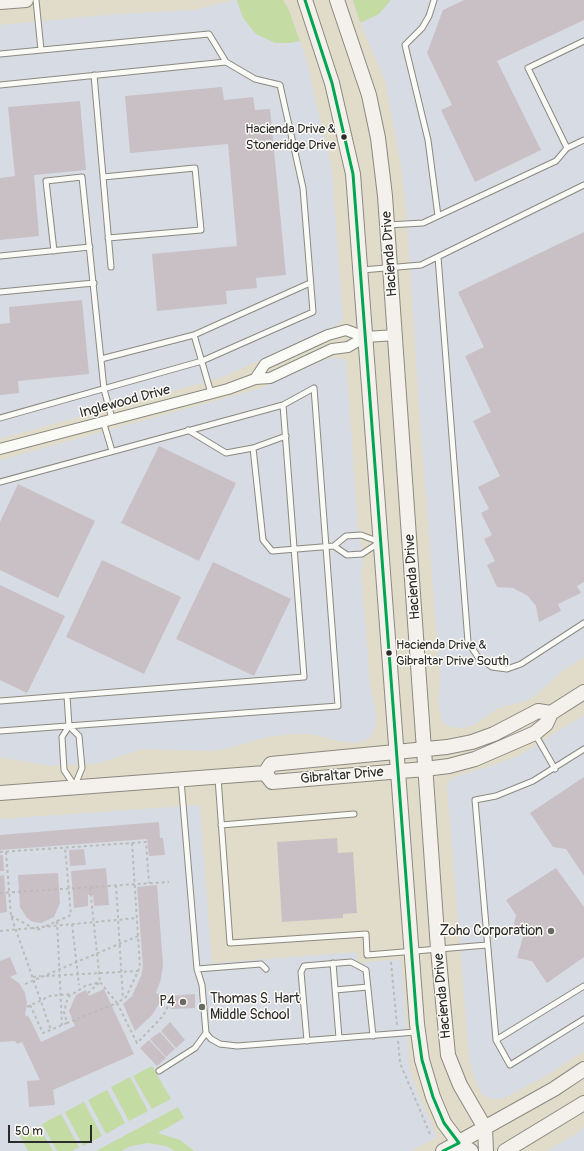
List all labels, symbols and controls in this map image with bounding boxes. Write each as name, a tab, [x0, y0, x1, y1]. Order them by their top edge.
place label: Hacienda Drive & Stoneridge Drive	[245, 122, 336, 153]
marker: Hacienda Drive & Stoneridge Drive	[339, 132, 349, 142]
street label: Hacienda Drive	[379, 211, 401, 297]
street label: Inglewood Drive	[78, 382, 172, 422]
street label: Hacienda Drive	[402, 534, 424, 620]
place label: Hacienda Drive & Gibraltar Drive South	[396, 638, 509, 669]
marker: Hacienda Drive & Gibraltar Drive South	[384, 648, 394, 658]
street label: Gibraltar Drive	[300, 764, 384, 788]
place label: Zoho Corporation	[440, 923, 543, 939]
marker: Zoho Corporation	[546, 926, 556, 936]
street label: Hacienda Drive	[431, 953, 455, 1039]
place label: Thomas S. Hart Middle School	[210, 991, 300, 1024]
place label: P4	[159, 994, 175, 1010]
marker: P4	[178, 997, 188, 1007]
marker: Thomas S. Hart Middle School	[197, 1002, 207, 1012]
scale bar	[10, 1117, 94, 1143]
text: 50 m	[15, 1124, 43, 1139]

